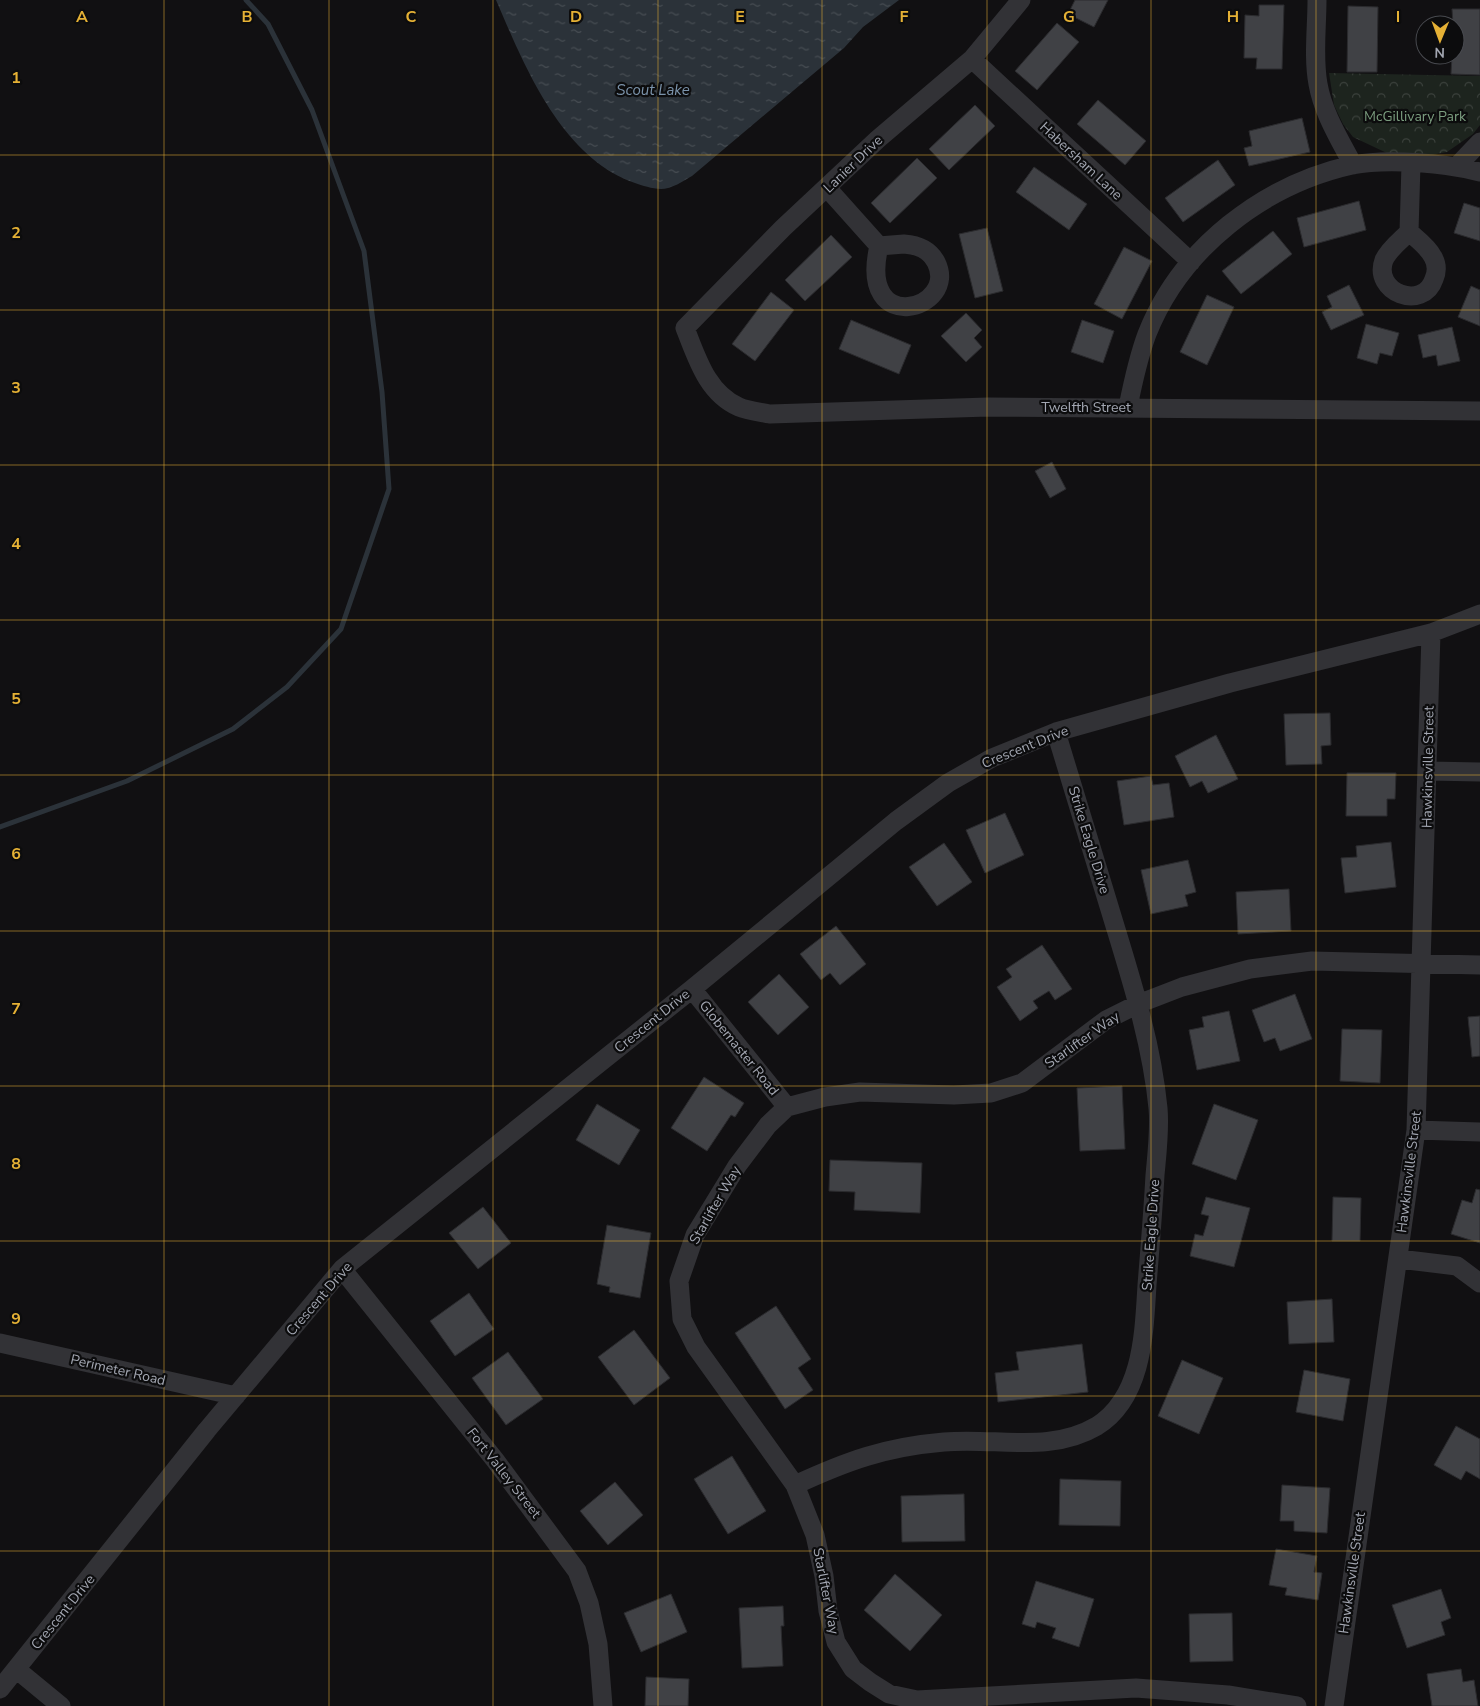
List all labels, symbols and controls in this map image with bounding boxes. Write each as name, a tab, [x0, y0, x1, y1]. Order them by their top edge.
text: A	[76, 6, 88, 28]
text: B	[241, 6, 253, 28]
text: C	[406, 6, 417, 28]
text: D	[570, 6, 582, 28]
text: E	[735, 6, 745, 28]
text: F	[900, 6, 909, 28]
text: G	[1063, 6, 1075, 28]
text: H	[1227, 6, 1239, 28]
text: I	[1396, 6, 1400, 28]
north arrow	[1415, 15, 1465, 65]
text: N	[1434, 43, 1445, 62]
text: 1	[11, 67, 21, 89]
water label: Scout Lake	[616, 80, 690, 100]
park label: McGillivary Park	[1364, 107, 1467, 126]
street label: Habersham Lane	[1035, 118, 1127, 204]
street label: Lanier Drive	[819, 131, 887, 197]
text: 2	[11, 222, 21, 244]
text: 3	[11, 377, 21, 399]
street label: Twelfth Street	[1041, 398, 1131, 417]
text: 4	[11, 533, 21, 555]
text: 5	[11, 688, 21, 710]
street label: Hawkinsville Street	[1417, 706, 1439, 828]
street label: Crescent Drive	[979, 721, 1071, 773]
street label: Strike Eagle Drive	[1064, 784, 1114, 896]
text: 6	[11, 843, 21, 865]
street label: Crescent Drive	[610, 985, 694, 1057]
street label: Globemaster Road	[695, 996, 783, 1100]
text: 7	[11, 998, 21, 1020]
street label: Starlifter Way	[1041, 1007, 1124, 1073]
street label: Hawkinsville Street	[1392, 1110, 1426, 1234]
text: 8	[11, 1153, 21, 1175]
street label: Starlifter Way	[685, 1162, 746, 1248]
street label: Strike Eagle Drive	[1138, 1179, 1164, 1291]
street label: Crescent Drive	[282, 1258, 356, 1340]
text: 9	[11, 1308, 21, 1330]
street label: Perimeter Road	[69, 1350, 167, 1390]
street label: Fort Valley Street	[463, 1424, 545, 1522]
street label: Hawkinsville Street	[1334, 1511, 1370, 1635]
street label: Starlifter Way	[808, 1546, 844, 1637]
street label: Crescent Drive	[27, 1570, 99, 1654]

